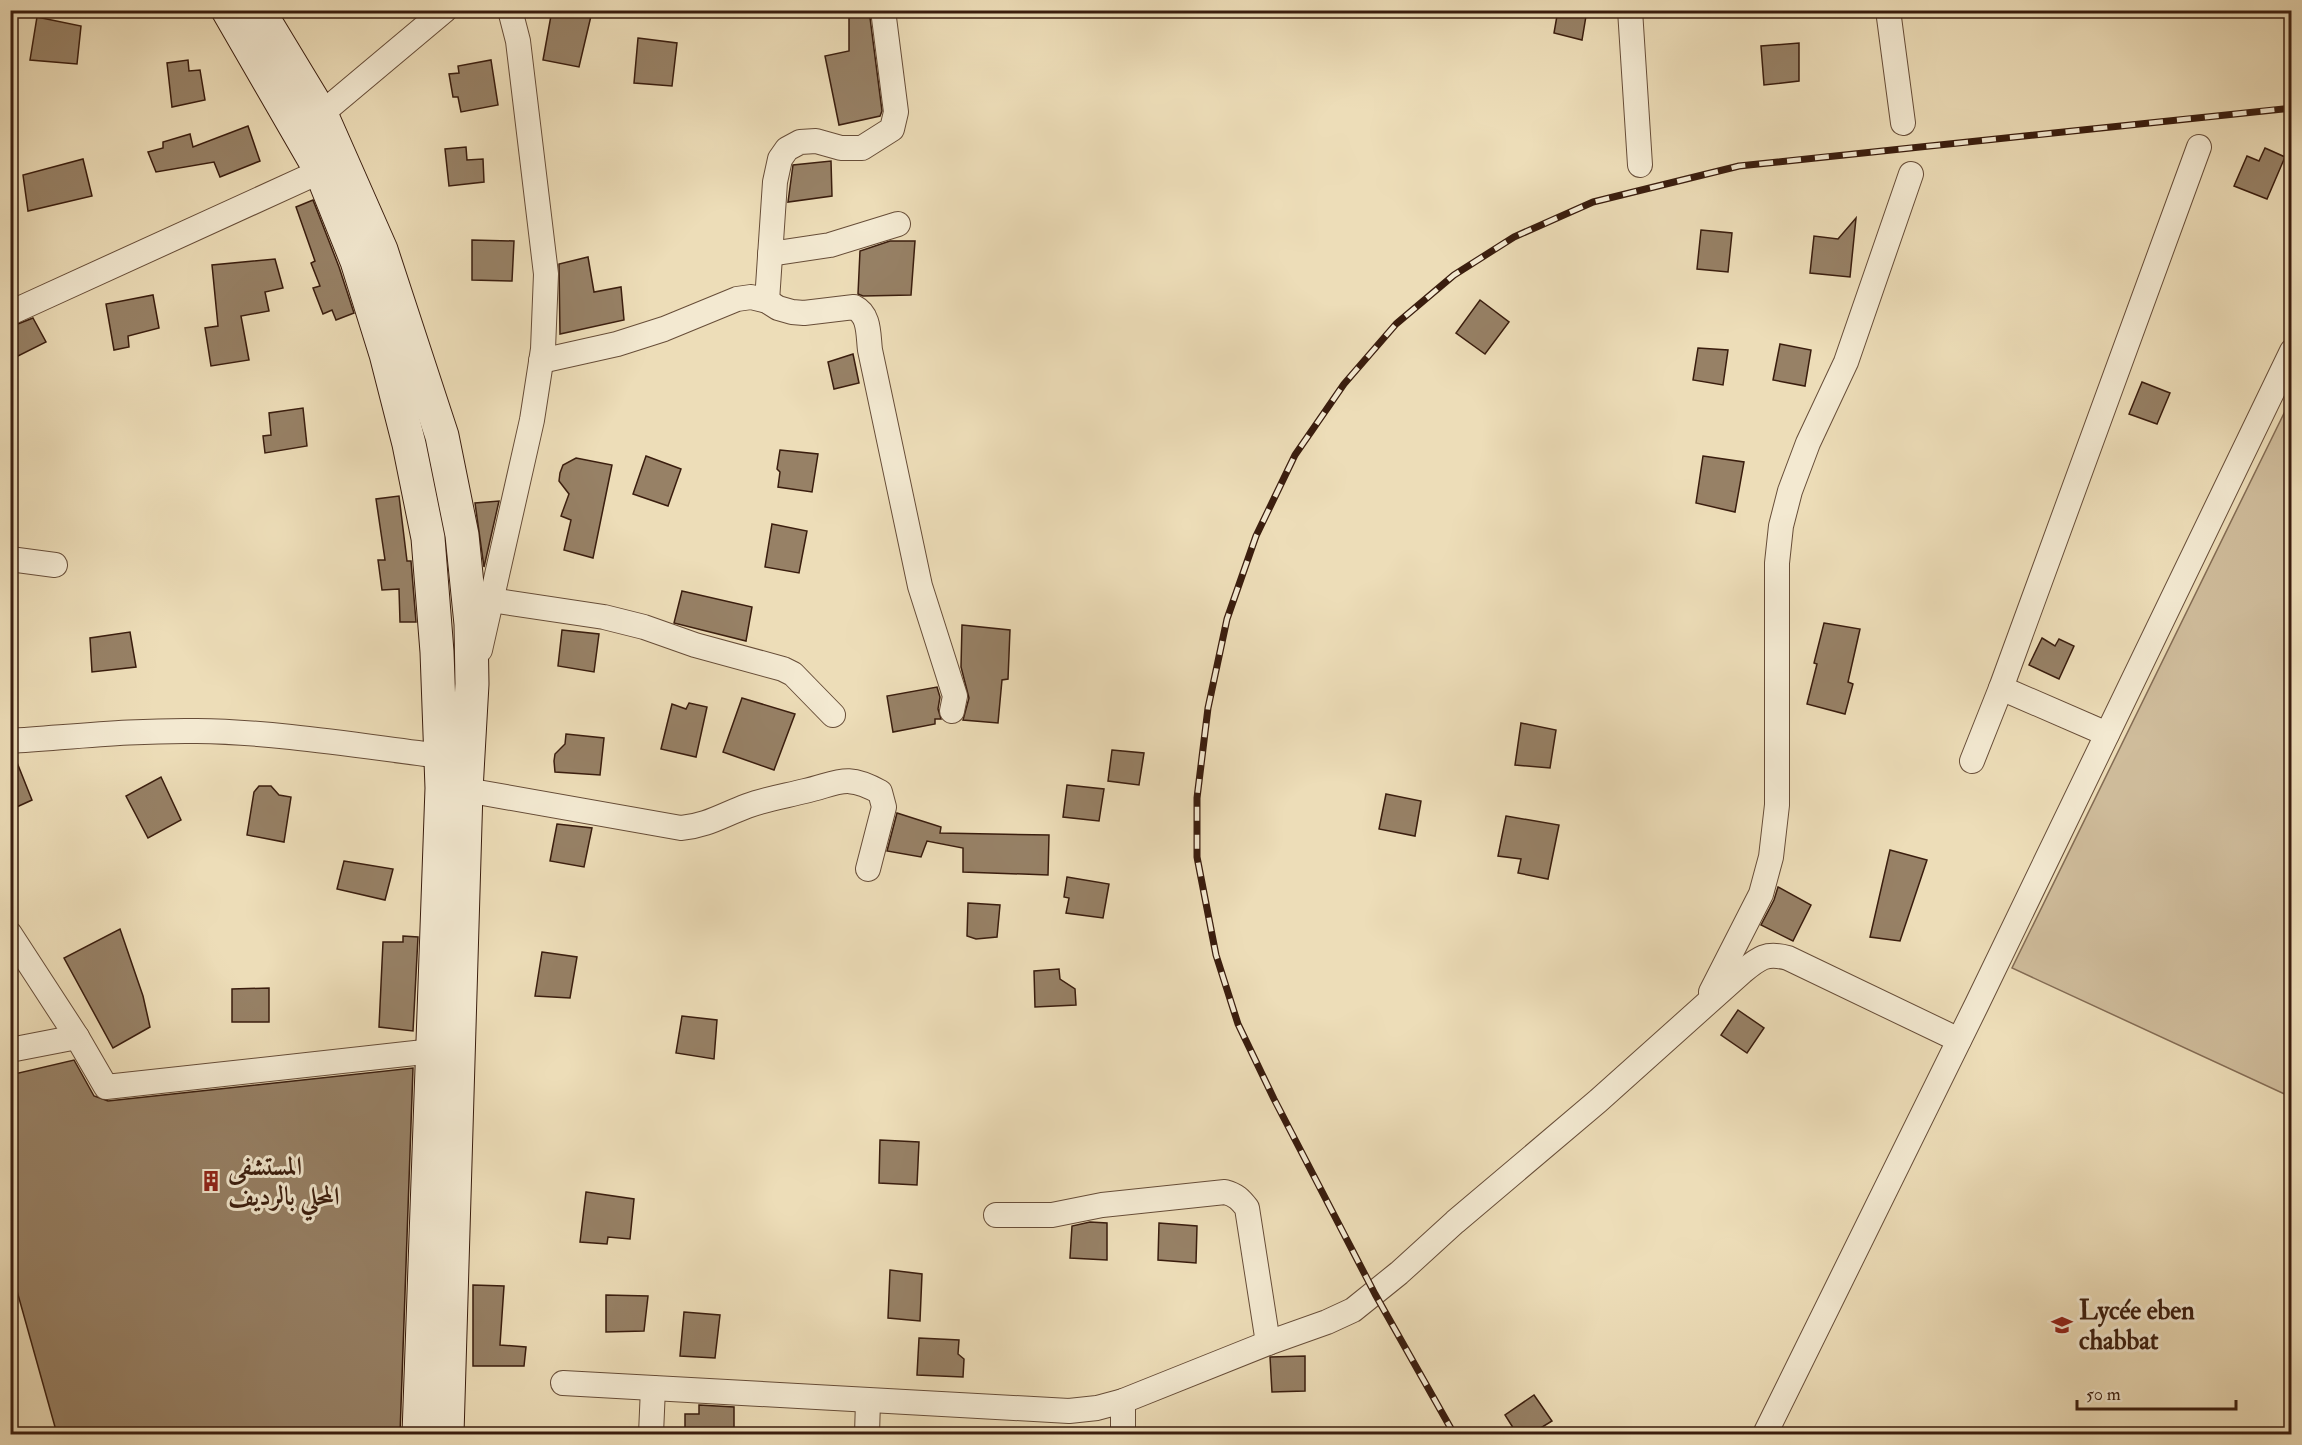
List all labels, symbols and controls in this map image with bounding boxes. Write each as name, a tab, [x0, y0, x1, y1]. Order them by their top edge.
place label: المستشفى المحلي بالرديف	[227, 1151, 340, 1221]
building icon: المستشفى المحلي بالرديف	[199, 1169, 223, 1193]
place label: Lycée eben chabbat	[2079, 1295, 2195, 1357]
school or university icon: Lycée eben chabbat	[2050, 1313, 2074, 1337]
scale bar	[2077, 1373, 2236, 1411]
text: 50 m	[2086, 1383, 2121, 1406]

